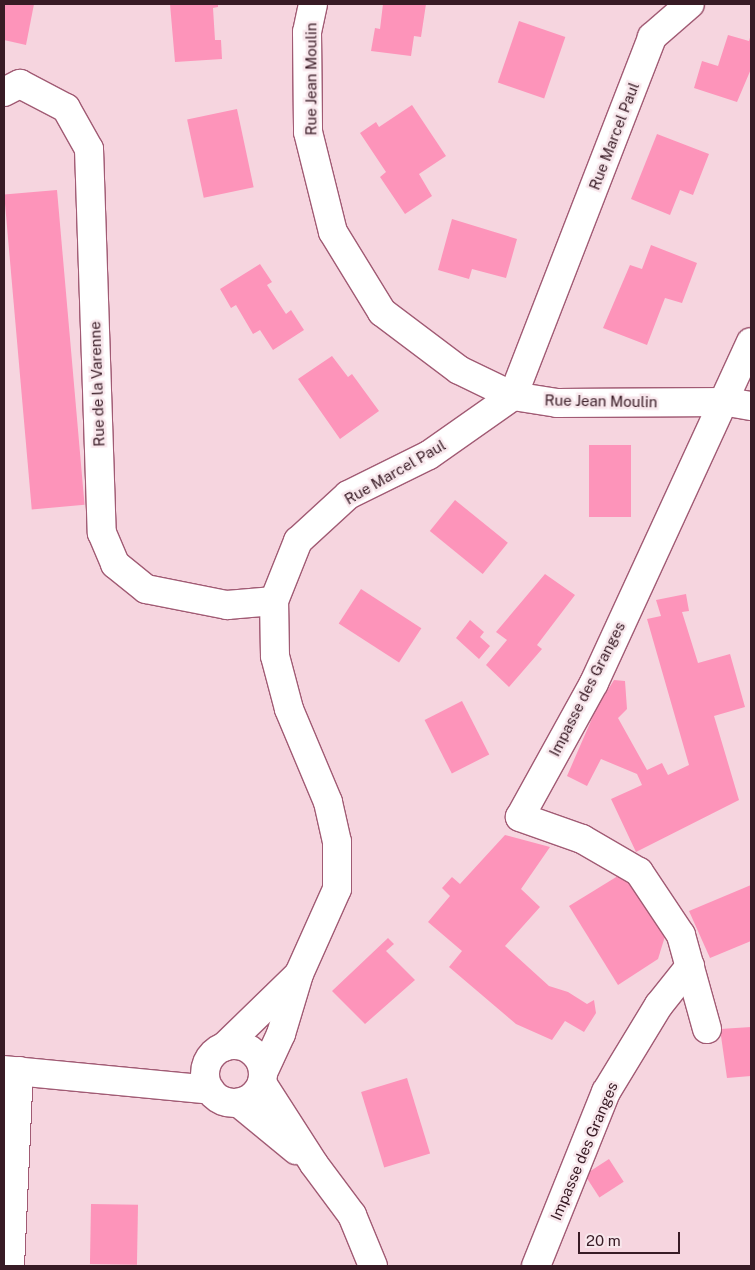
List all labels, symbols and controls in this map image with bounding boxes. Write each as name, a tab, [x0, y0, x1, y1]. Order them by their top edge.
street label: Rue Jean Moulin	[302, 22, 320, 136]
street label: Rue Marcel Paul	[585, 80, 643, 192]
street label: Rue de la Varenne	[86, 321, 108, 447]
street label: Rue Jean Moulin	[544, 391, 658, 411]
street label: Rue Marcel Paul	[341, 436, 449, 508]
street label: Impasse des Granges	[545, 619, 629, 759]
street label: Impasse des Granges	[547, 1079, 621, 1223]
scale bar	[580, 1222, 682, 1254]
text: 20 m	[586, 1232, 621, 1249]

